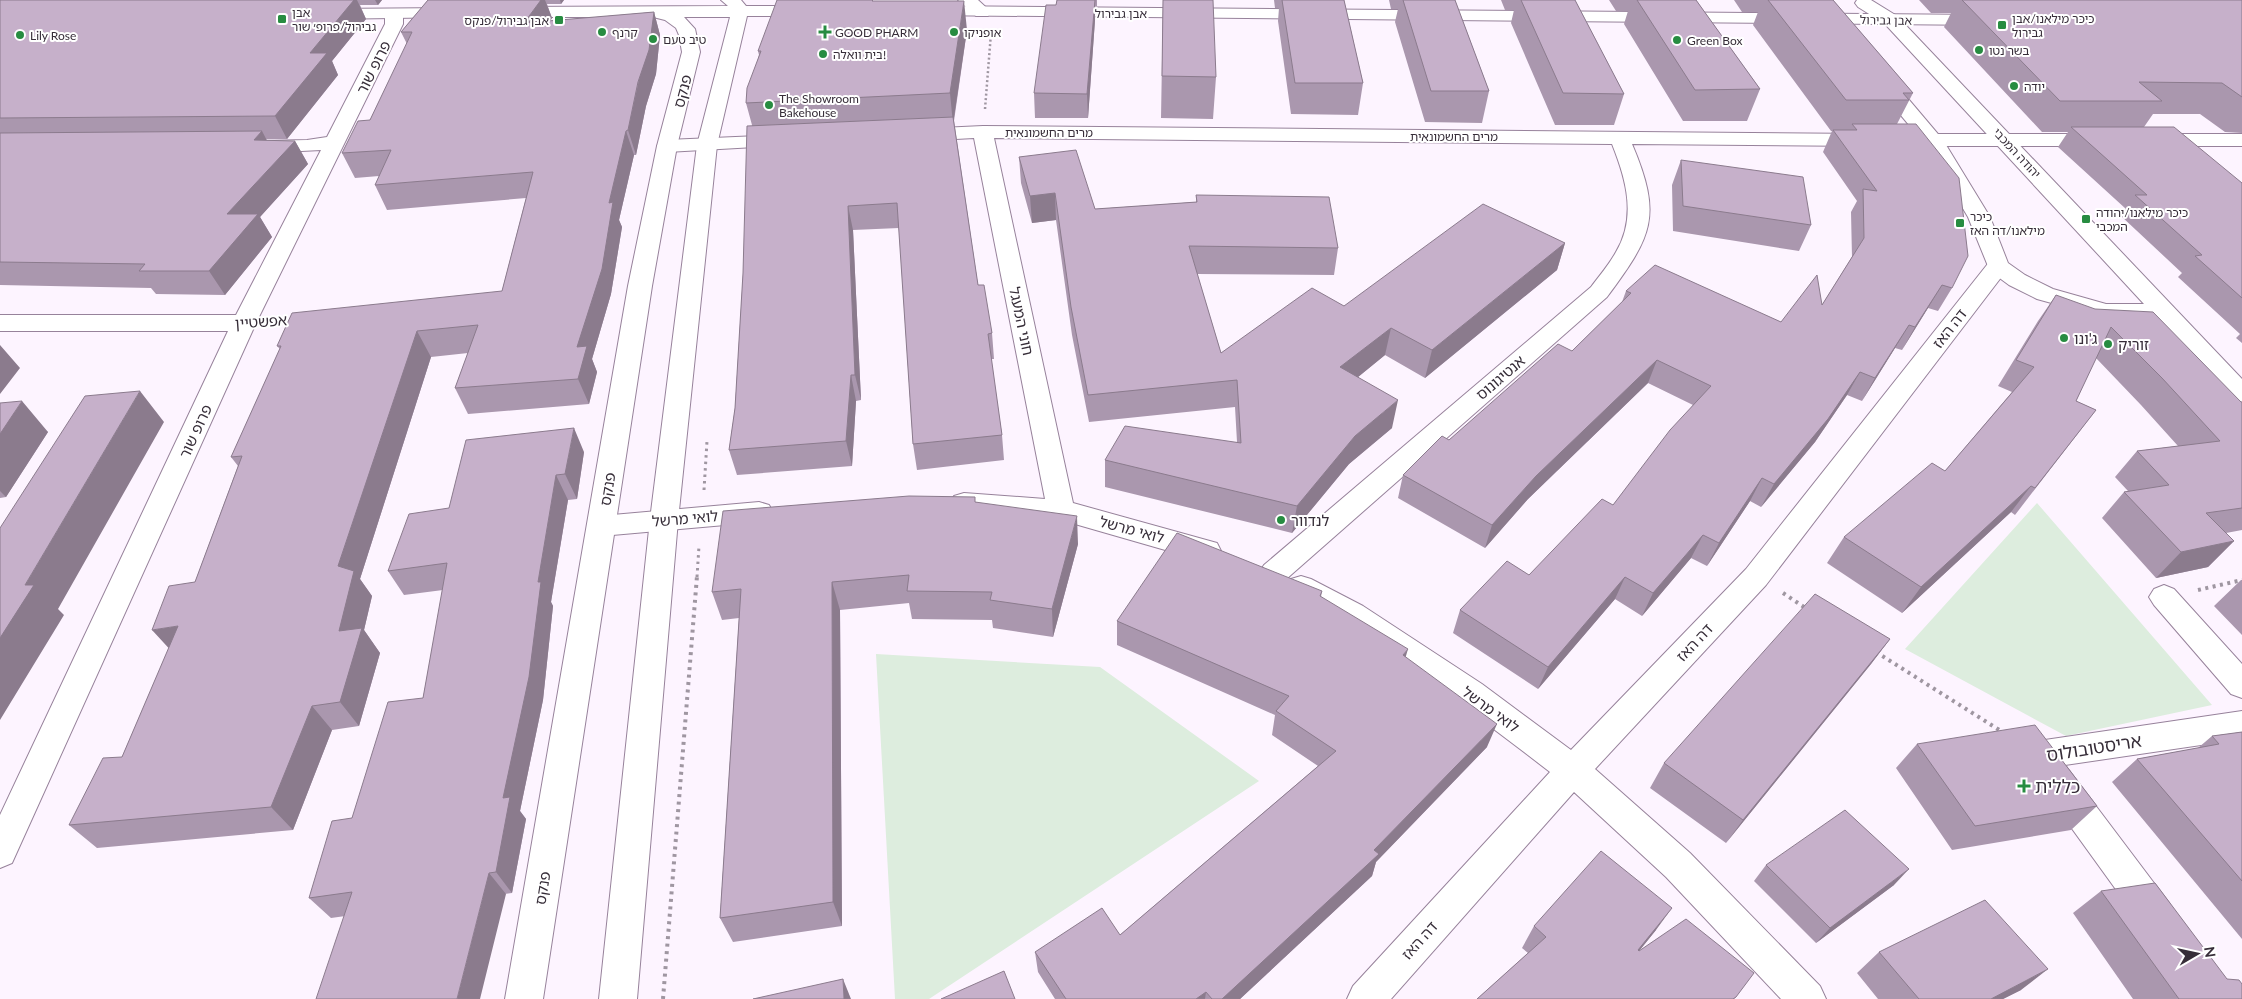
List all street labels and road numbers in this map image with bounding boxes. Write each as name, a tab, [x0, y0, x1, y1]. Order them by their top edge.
street label: אבן גבירול	[1095, 6, 1148, 21]
street label: אבן גבירול	[1860, 12, 1913, 28]
street label: פרופ שור	[352, 37, 394, 97]
street label: פנקס	[669, 72, 695, 110]
street label: מרים החשמונאית	[1005, 125, 1093, 140]
street label: יהודה המכבי	[1990, 125, 2044, 181]
street label: מרים החשמונאית	[1410, 129, 1498, 144]
street label: חוני המעגל	[1006, 285, 1038, 357]
street label: דה האז	[1928, 305, 1970, 351]
street label: אפשטיין	[234, 310, 288, 332]
street label: אנטיגונוס	[1472, 351, 1528, 403]
street label: פרופ שור	[175, 401, 215, 461]
street label: פנקס	[595, 471, 619, 507]
street label: לואי מרשל	[651, 506, 719, 530]
street label: לואי מרשל	[1098, 512, 1167, 546]
street label: דה האז	[1672, 619, 1716, 665]
street label: לואי מרשל	[1459, 682, 1523, 736]
street label: אריסטובולוס	[2045, 729, 2143, 765]
street label: פנקס	[530, 870, 554, 906]
street label: דה האז	[1397, 917, 1441, 963]

